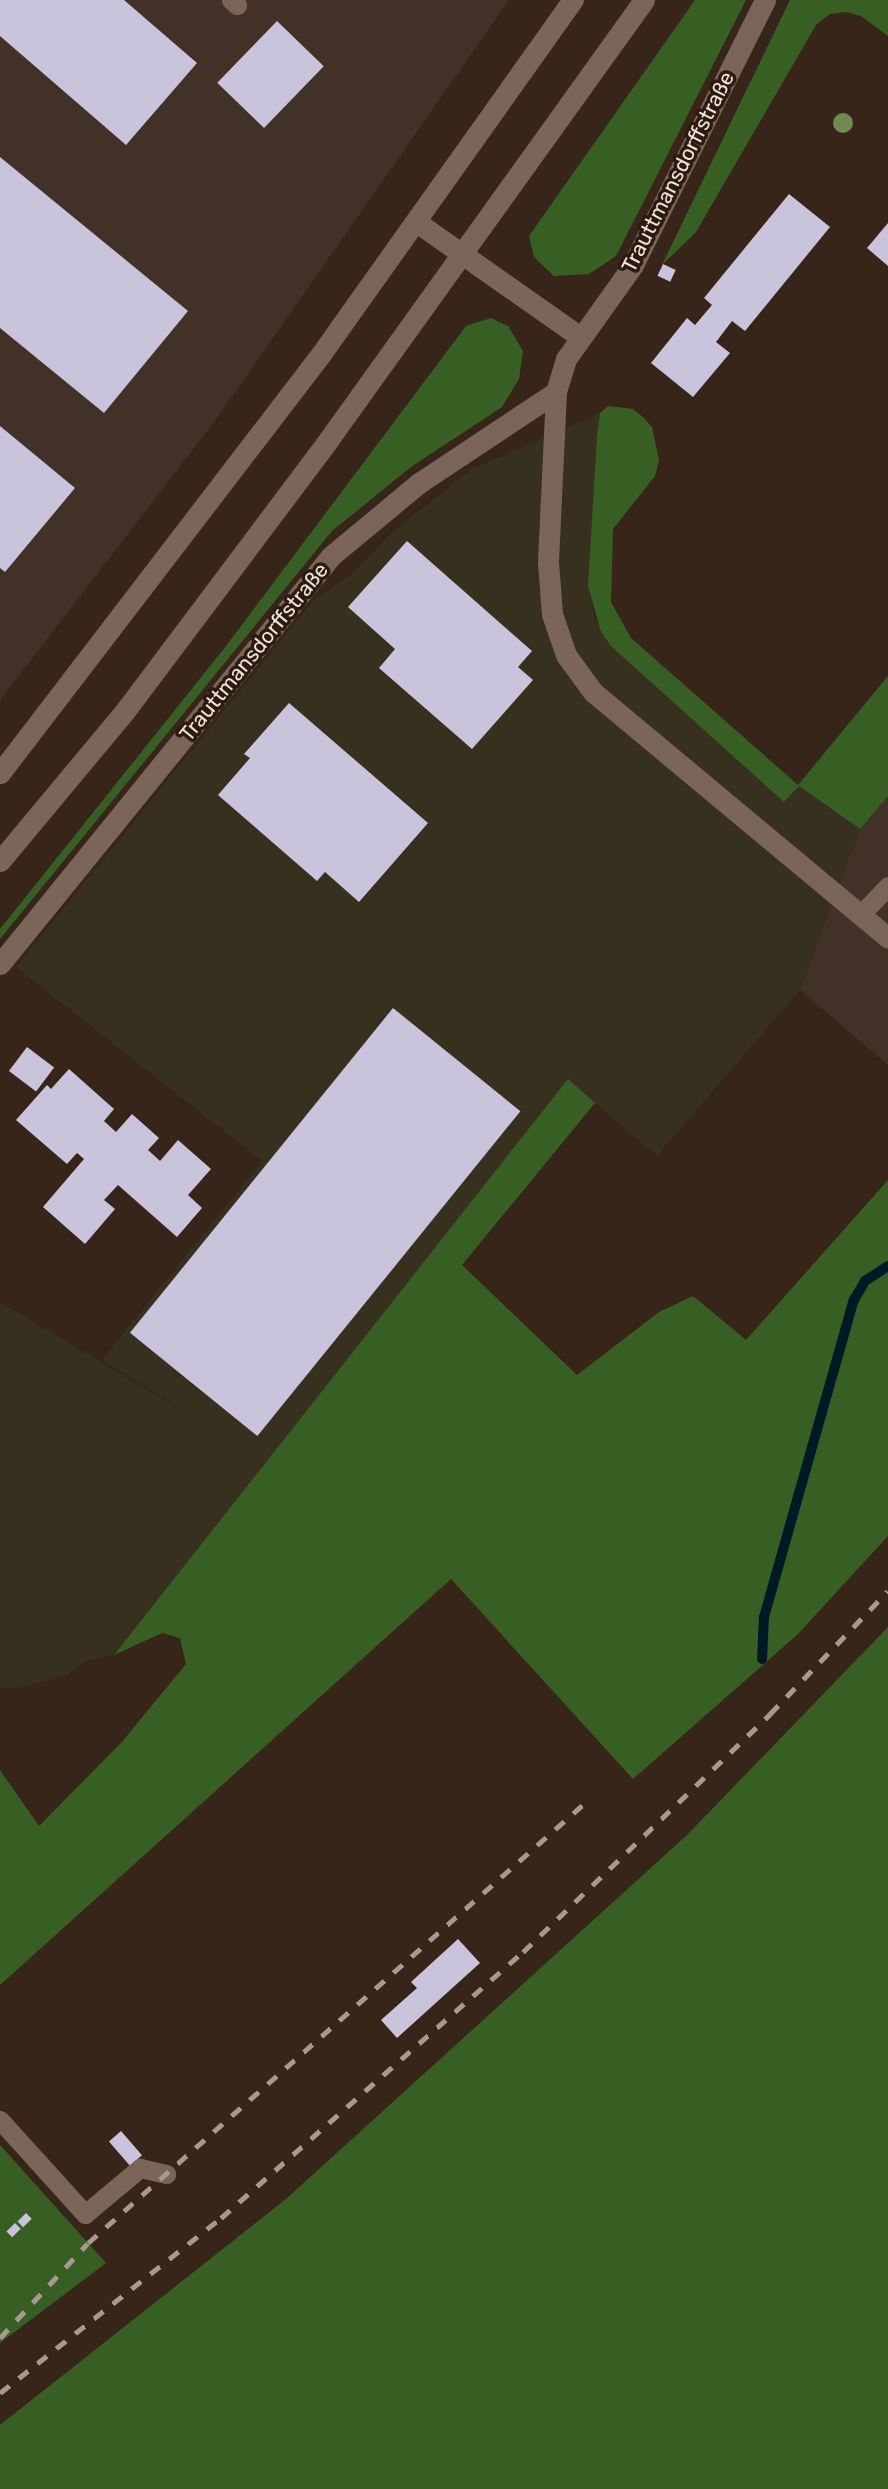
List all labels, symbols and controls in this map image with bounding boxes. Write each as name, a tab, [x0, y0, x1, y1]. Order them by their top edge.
street label: Trauttmansdorffstraße	[616, 67, 740, 277]
street label: Trauttmansdorffstraße	[174, 558, 334, 746]

